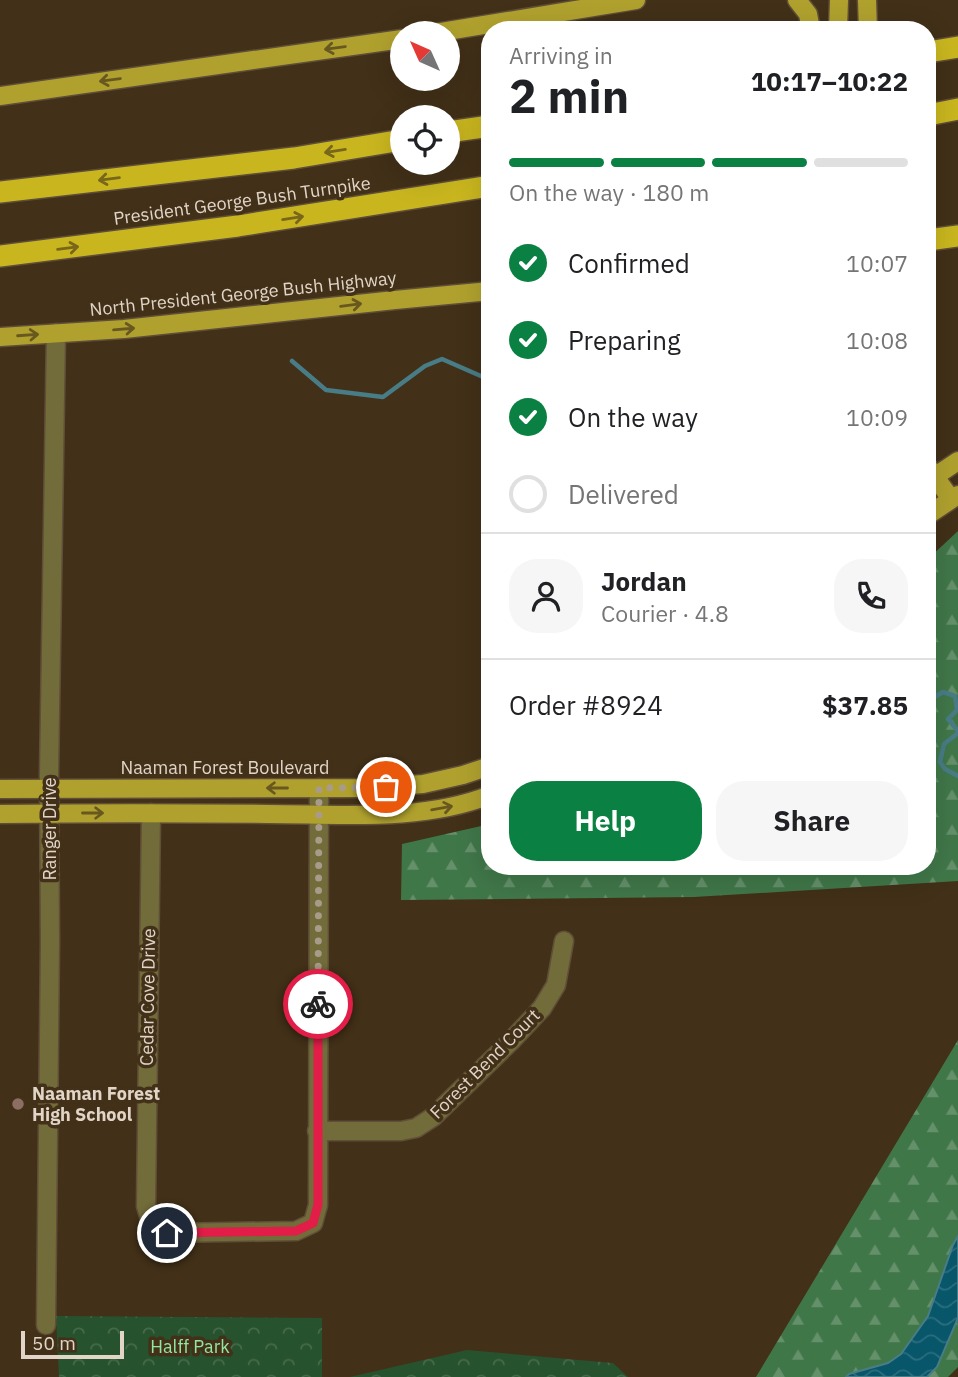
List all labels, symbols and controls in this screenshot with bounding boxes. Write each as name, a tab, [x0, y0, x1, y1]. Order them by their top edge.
north arrow	[390, 21, 460, 91]
map controls	[390, 21, 460, 175]
text: Arriving in	[509, 40, 613, 70]
one-way arrow	[324, 42, 347, 55]
text: 10:17–10:22	[751, 64, 908, 98]
text: 2 min	[509, 66, 629, 126]
one-way arrow	[99, 74, 122, 87]
button: locate	[390, 105, 460, 175]
one-way arrow	[324, 145, 347, 158]
street label: President George Bush Turnpike	[112, 171, 372, 230]
one-way arrow	[99, 173, 121, 186]
text: On the way · 180 m	[509, 177, 709, 207]
one-way arrow	[281, 211, 304, 224]
one-way arrow	[56, 241, 79, 254]
icon: check	[509, 244, 547, 282]
text: Confirmed	[568, 246, 690, 280]
text: 10:07	[846, 248, 908, 278]
street label: North President George Bush Highway	[88, 266, 397, 321]
one-way arrow	[339, 299, 361, 312]
icon: check	[509, 321, 547, 359]
one-way arrow	[113, 322, 135, 335]
text: Preparing	[568, 323, 681, 357]
text: 10:08	[846, 325, 908, 355]
one-way arrow	[16, 328, 39, 341]
icon: check	[509, 398, 547, 436]
text: On the way	[568, 400, 698, 434]
text: 10:09	[846, 402, 908, 432]
text: Delivered	[568, 477, 679, 511]
button: person	[509, 559, 583, 633]
button: phone	[834, 559, 908, 633]
text: Jordan	[601, 564, 687, 598]
text: Courier · 4.8	[601, 598, 729, 628]
text: Order #8924	[509, 688, 663, 722]
text: $37.85	[822, 688, 908, 722]
street label: Naaman Forest Boulevard	[121, 756, 329, 779]
pin	[356, 757, 416, 817]
icon: bag	[367, 768, 405, 806]
street label: Ranger Drive	[38, 777, 61, 881]
one-way arrow	[266, 781, 289, 795]
button: Help	[509, 781, 702, 861]
button: Share	[716, 781, 908, 861]
one-way arrow	[430, 801, 453, 814]
one-way arrow	[81, 806, 104, 820]
street label: Cedar Cove Drive	[135, 928, 160, 1066]
courier	[283, 969, 353, 1039]
icon: bike	[299, 985, 337, 1023]
street label: Forest Bend Court	[425, 1004, 545, 1124]
place label: Naaman Forest High School	[32, 1082, 160, 1126]
marker: Naaman Forest High School	[10, 1096, 26, 1112]
pin	[137, 1203, 197, 1263]
icon: home	[148, 1214, 186, 1252]
scale bar	[21, 1328, 124, 1360]
text: 50 m	[32, 1331, 76, 1355]
park label: Halff Park	[150, 1335, 230, 1358]

